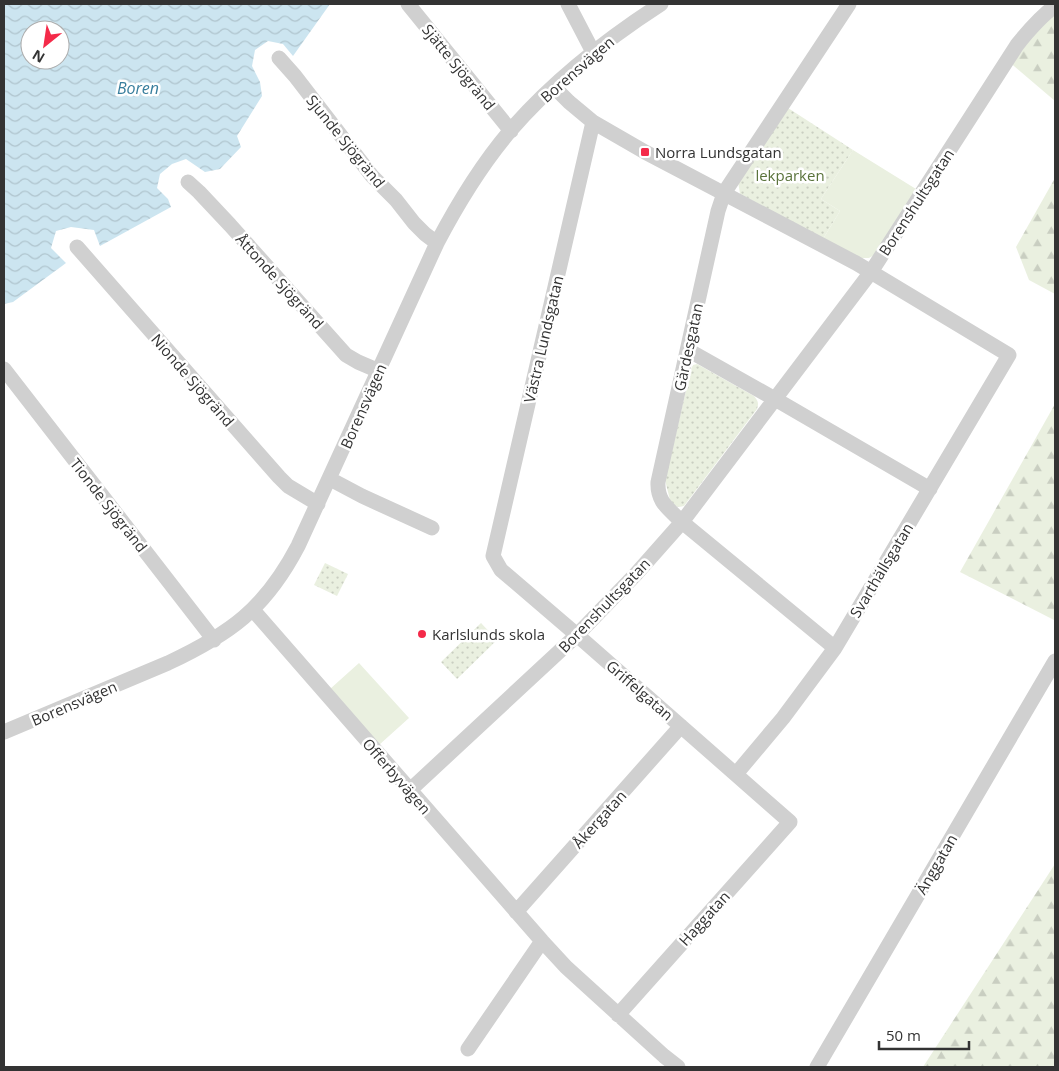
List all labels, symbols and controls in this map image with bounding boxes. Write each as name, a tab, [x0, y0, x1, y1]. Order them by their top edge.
north arrow	[20, 20, 70, 70]
street label: Sjätte Sjögränd	[418, 20, 500, 114]
street label: Borensvägen	[536, 32, 618, 106]
text: N	[29, 46, 48, 68]
water label: Boren	[117, 77, 159, 99]
street label: Sjunde Sjögränd	[302, 90, 390, 192]
place label: Norra Lundsgatan	[655, 142, 782, 162]
street label: Borenshultsgatan	[874, 145, 958, 259]
marker: Norra Lundsgatan	[639, 146, 651, 158]
park label: lekparken	[755, 165, 825, 185]
street label: Åttonde Sjögränd	[232, 229, 328, 333]
street label: Västra Lundsgatan	[519, 273, 567, 405]
street label: Gärdesgatan	[669, 301, 707, 393]
street label: Nionde Sjögränd	[147, 329, 239, 431]
street label: Borensvägen	[335, 360, 391, 452]
street label: Tionde Sjögränd	[66, 454, 152, 556]
street label: Svarthällsgatan	[845, 519, 917, 621]
street label: Borenshultsgatan	[554, 554, 654, 656]
place label: Karlslunds skola	[432, 624, 545, 644]
marker: Karlslunds skola	[416, 628, 428, 640]
street label: Griffelgatan	[602, 655, 678, 725]
street label: Borensvägen	[28, 676, 120, 730]
street label: Offerbyvägen	[358, 734, 436, 818]
street label: Åkergatan	[568, 786, 630, 852]
street label: Änggatan	[911, 830, 961, 898]
street label: Haggatan	[674, 886, 734, 950]
scale bar	[879, 1018, 969, 1050]
text: 50 m	[886, 1025, 921, 1045]

